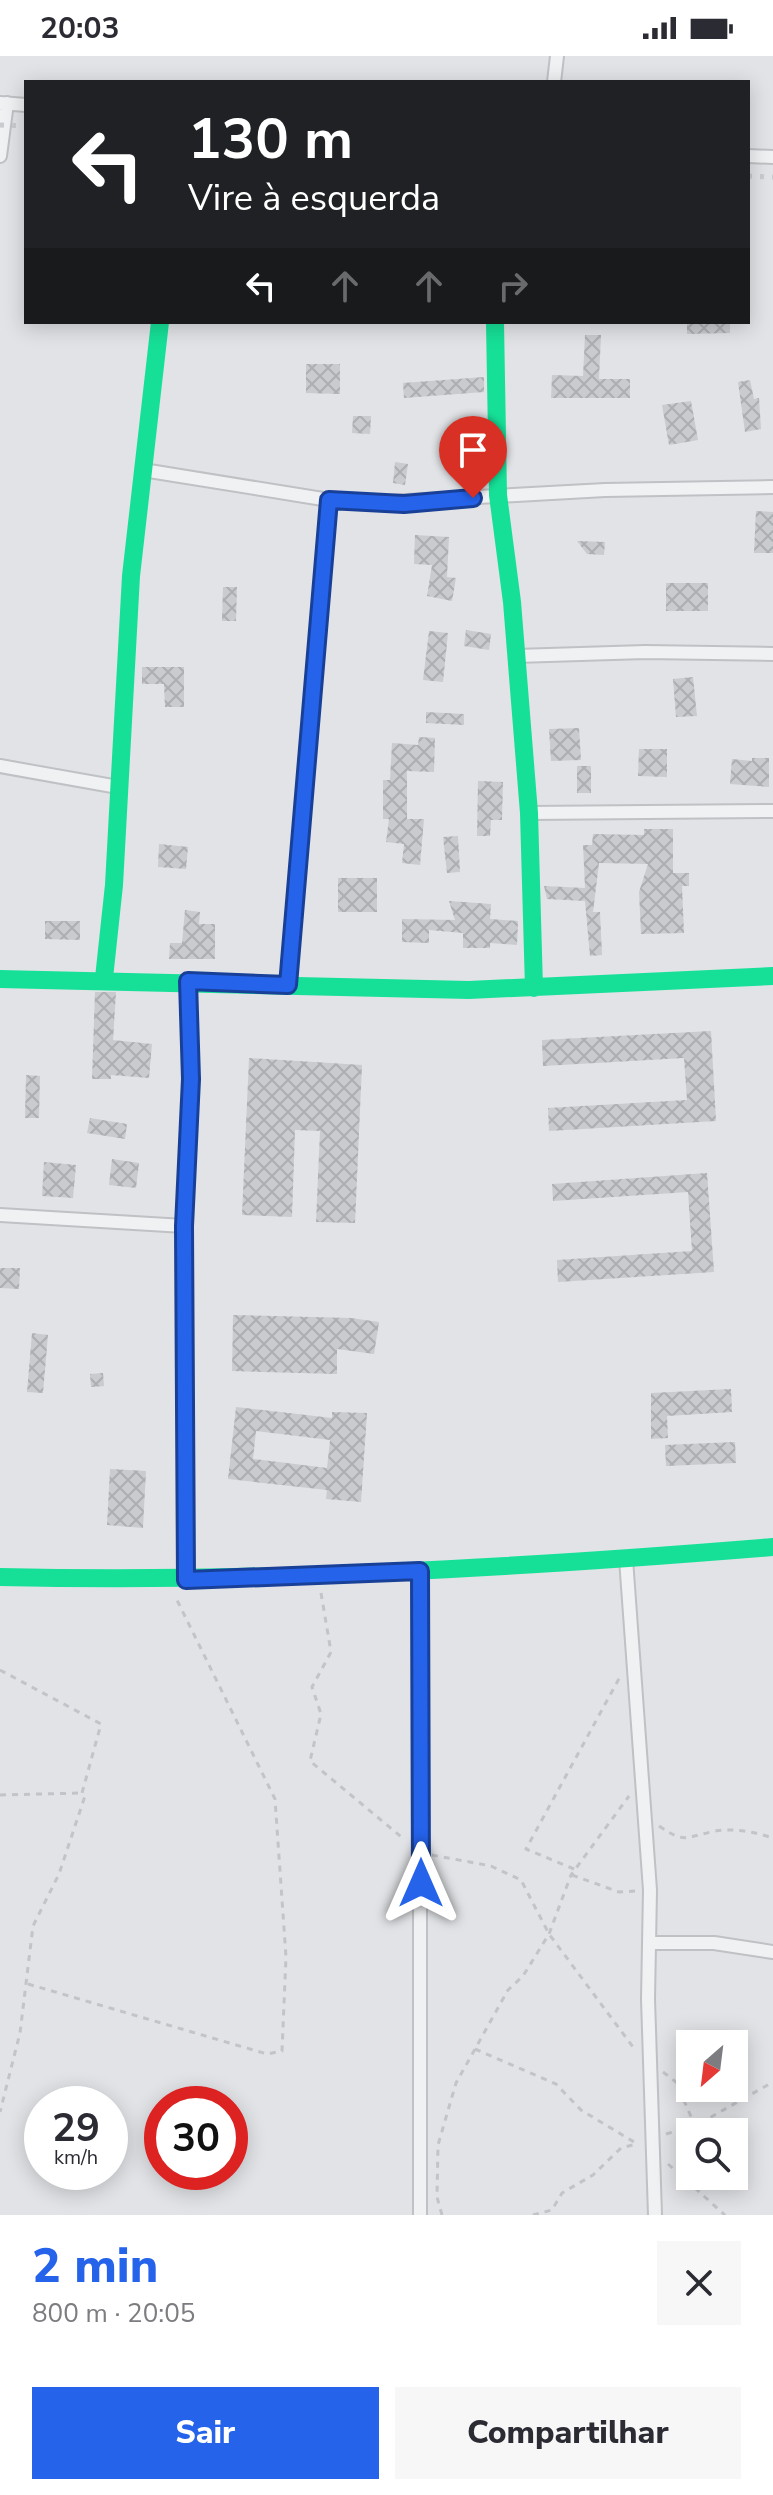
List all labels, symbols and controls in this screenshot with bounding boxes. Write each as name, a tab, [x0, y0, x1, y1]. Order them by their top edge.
text: 20:03	[40, 8, 119, 49]
text: 130 m	[188, 101, 353, 178]
icon: left	[56, 112, 160, 216]
text: Vire à esquerda	[188, 174, 440, 223]
icon: left	[239, 264, 283, 308]
icon: ahead	[323, 264, 367, 308]
icon: ahead	[407, 264, 451, 308]
icon: right	[491, 264, 535, 308]
pin	[439, 416, 507, 498]
icon: arrive	[451, 428, 495, 472]
position arrow	[379, 1841, 463, 1925]
north arrow	[676, 2030, 748, 2102]
map controls	[676, 2030, 748, 2190]
speed limit sign: 30	[144, 2086, 248, 2190]
text: 29	[52, 2101, 100, 2155]
button: search	[676, 2118, 748, 2190]
text: km/h	[54, 2144, 98, 2171]
text: 2 min	[32, 2233, 158, 2299]
button: close	[657, 2241, 741, 2325]
text: 800 m · 20:05	[32, 2296, 195, 2331]
button: Sair	[32, 2387, 379, 2479]
button: Compartilhar	[395, 2387, 741, 2479]

